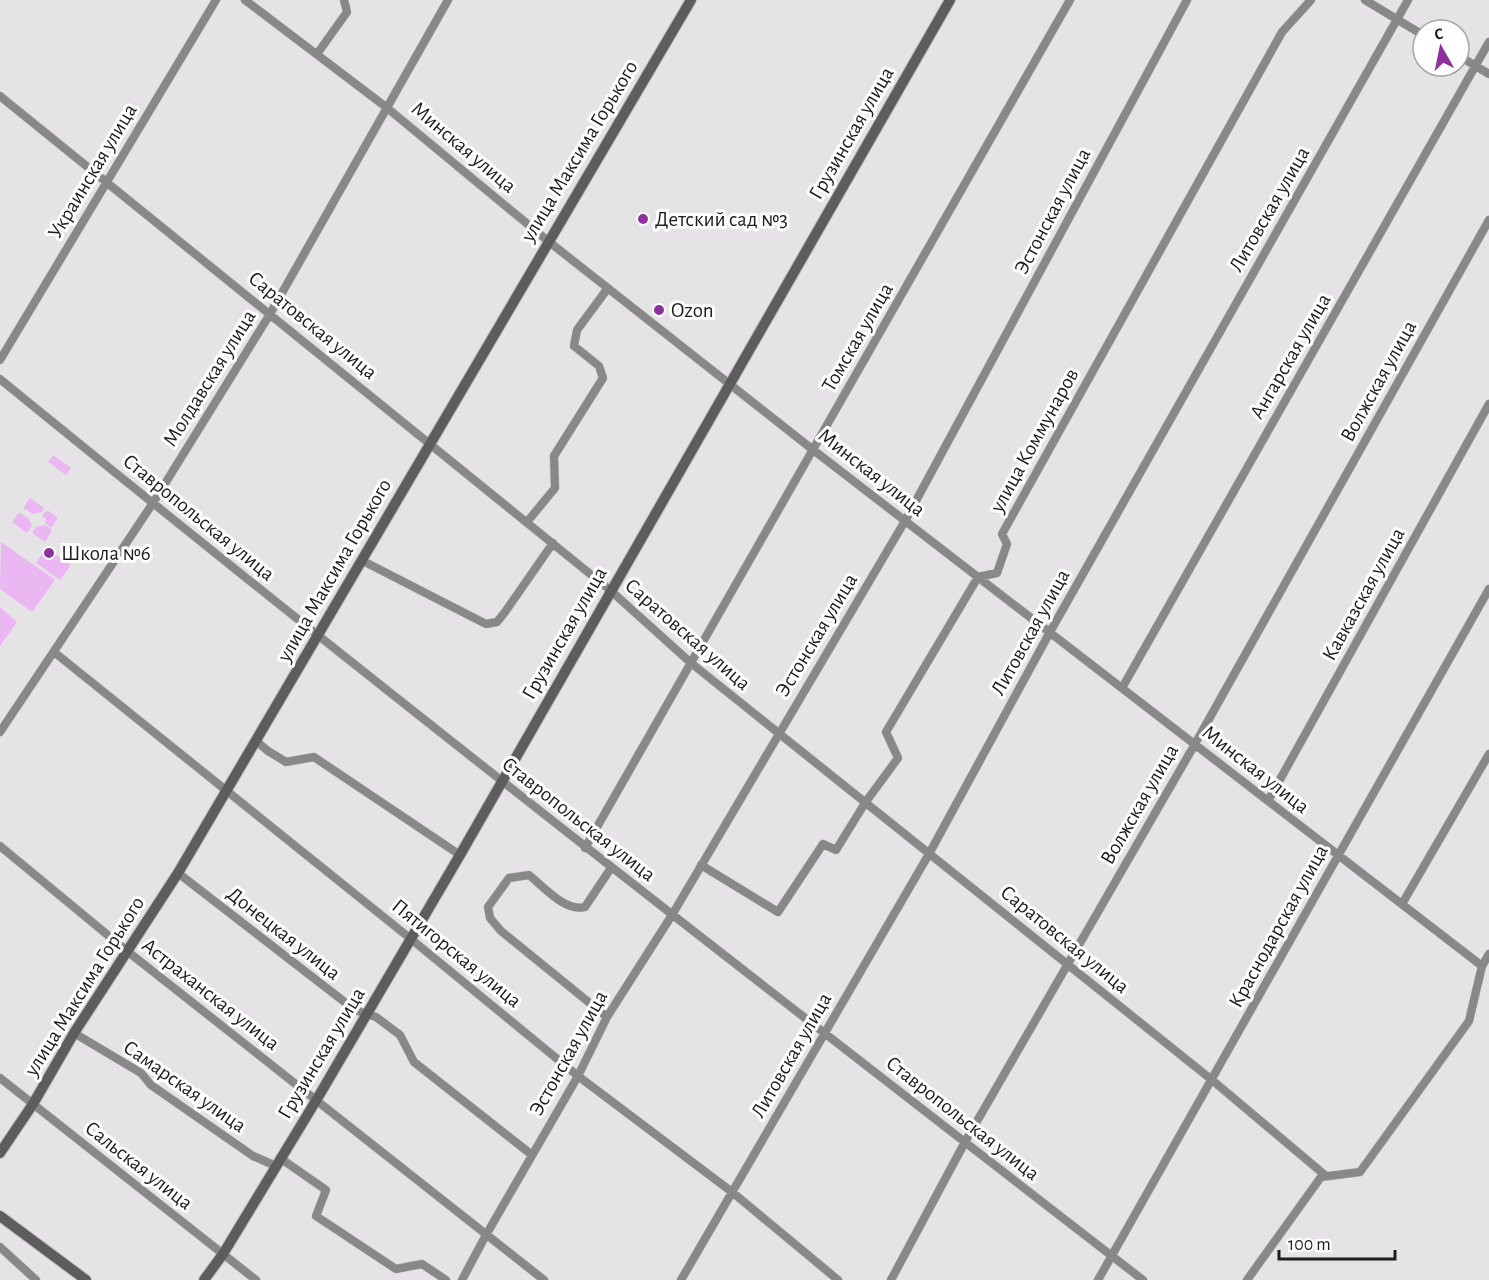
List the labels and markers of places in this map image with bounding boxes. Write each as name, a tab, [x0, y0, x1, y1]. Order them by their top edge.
place label: Детский сад №3	[655, 209, 788, 230]
marker: Детский сад №3	[636, 212, 650, 226]
place label: Ozon	[671, 300, 714, 321]
marker: Ozon	[652, 303, 666, 317]
place label: Школа №6	[61, 543, 151, 564]
marker: Школа №6	[42, 546, 56, 560]

